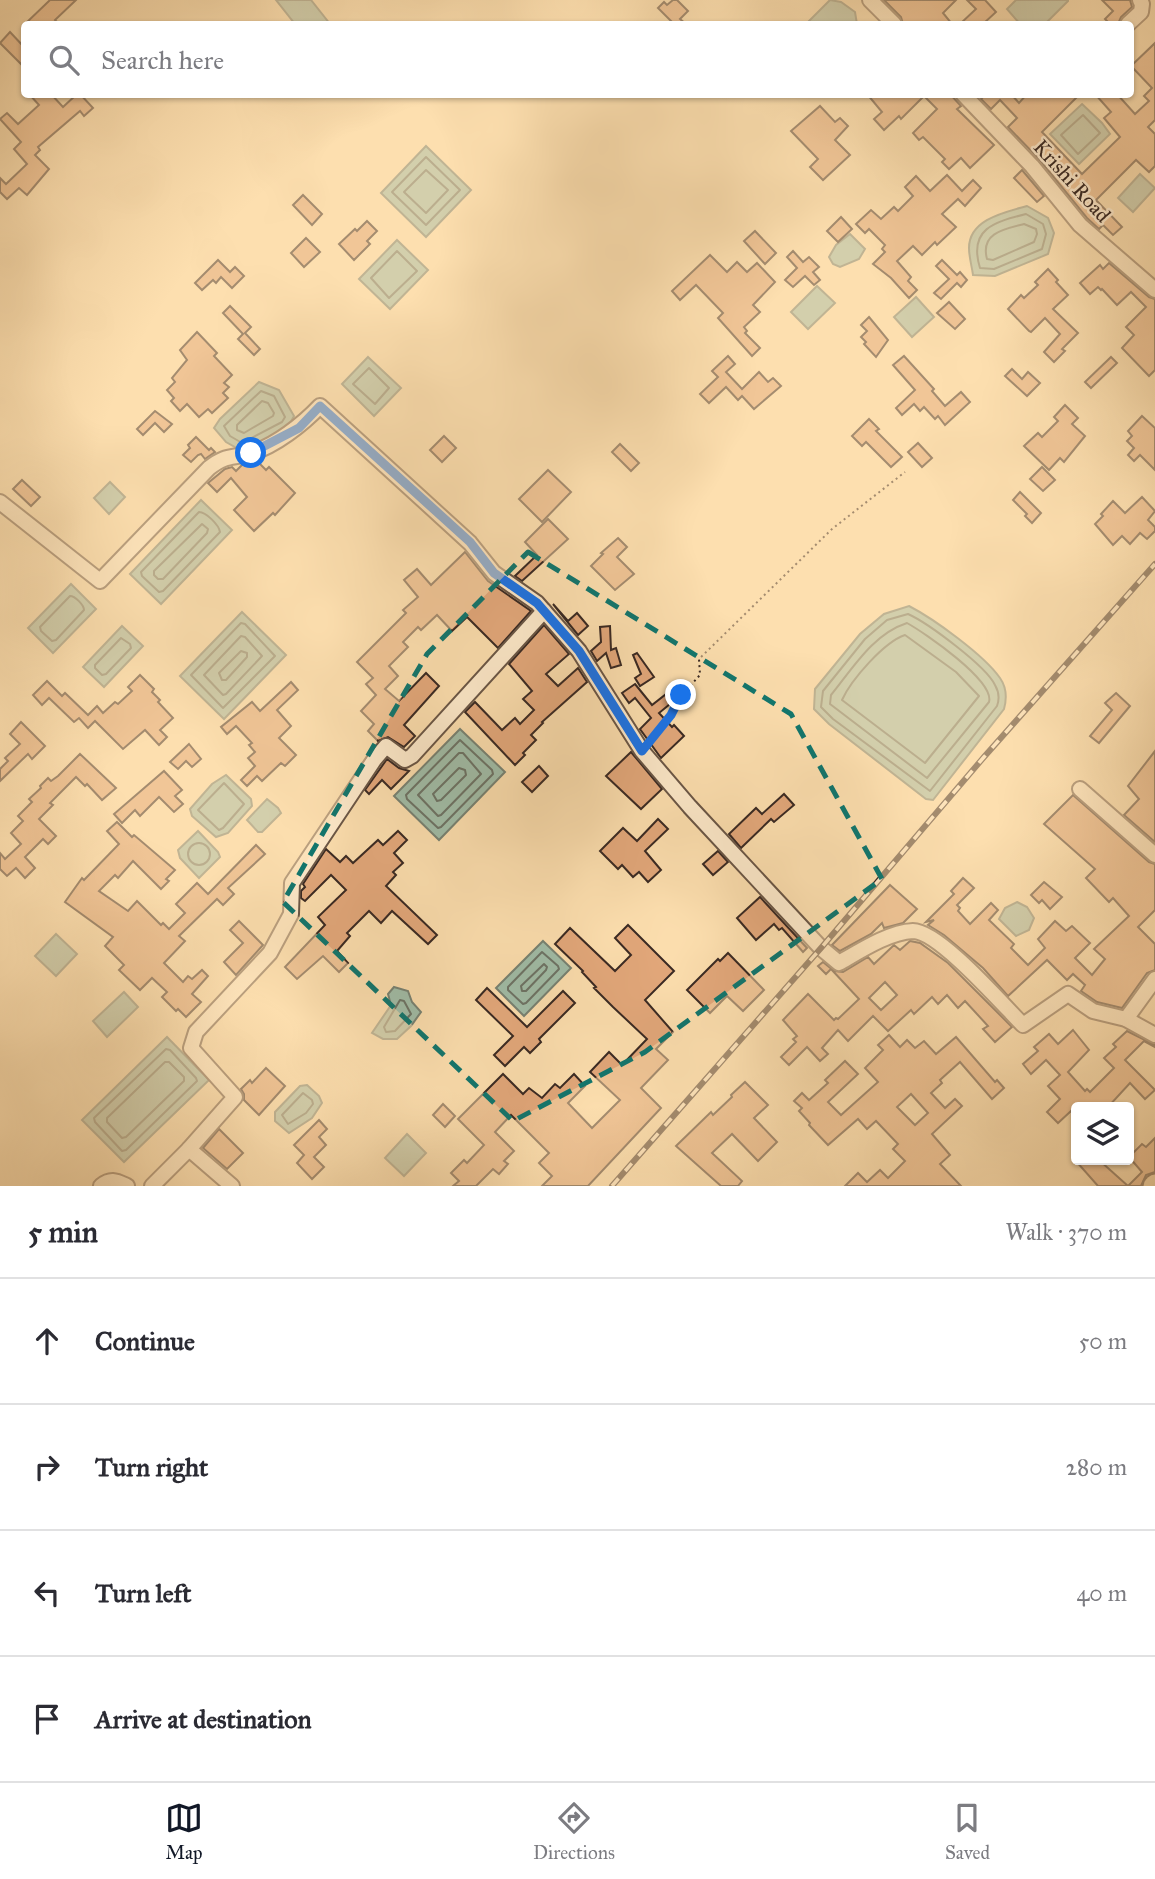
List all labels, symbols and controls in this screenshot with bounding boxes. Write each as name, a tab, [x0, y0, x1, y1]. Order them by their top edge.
search box	[21, 21, 1134, 98]
icon: search	[45, 41, 83, 79]
text: Search here	[101, 44, 224, 76]
street label: Krishi Road	[1028, 134, 1116, 228]
route start	[235, 437, 266, 468]
route end	[665, 679, 696, 710]
map controls	[1071, 1102, 1134, 1165]
button: layers	[1071, 1102, 1134, 1165]
text: 5 min	[28, 1214, 98, 1250]
text: Walk · 370 m	[1006, 1218, 1127, 1246]
icon: ahead	[28, 1322, 66, 1360]
text: Continue	[95, 1325, 195, 1357]
text: 50 m	[1079, 1327, 1127, 1355]
icon: right	[28, 1448, 66, 1486]
text: Turn right	[95, 1451, 208, 1483]
text: 280 m	[1066, 1453, 1127, 1481]
icon: left	[28, 1574, 66, 1612]
text: Turn left	[95, 1577, 191, 1609]
text: 40 m	[1077, 1579, 1127, 1607]
icon: arrive	[28, 1700, 66, 1738]
text: Arrive at destination	[95, 1703, 312, 1735]
tab: Map	[165, 1799, 203, 1864]
tab: Directions	[533, 1799, 615, 1864]
tab: Saved	[945, 1799, 990, 1864]

